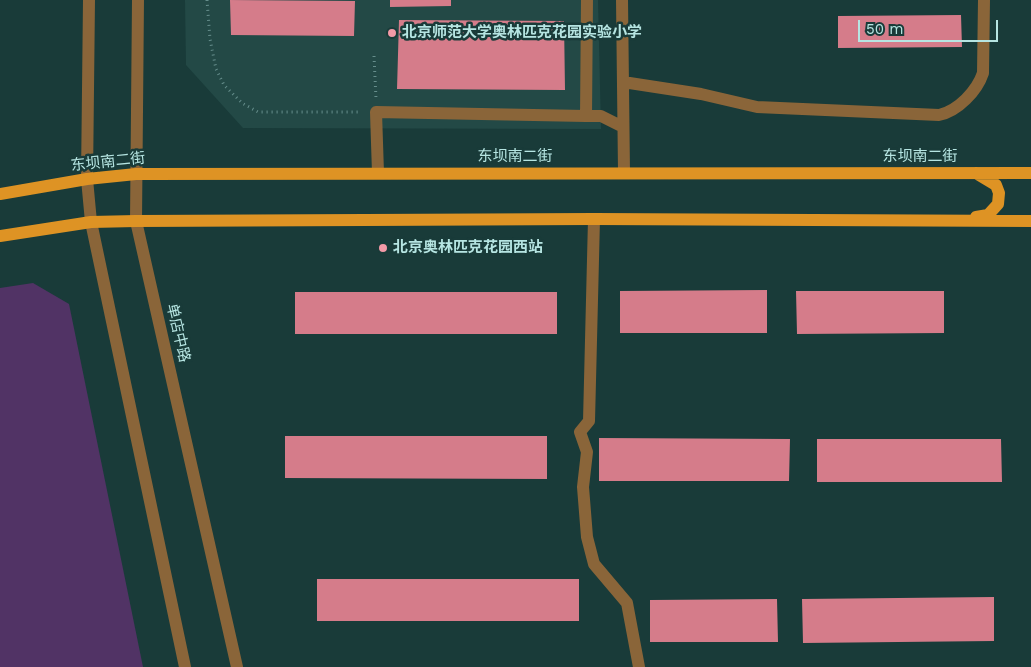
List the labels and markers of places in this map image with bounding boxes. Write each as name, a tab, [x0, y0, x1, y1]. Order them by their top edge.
place label: 北京师范大学奥林匹克花园实验小学	[402, 24, 642, 42]
marker: 北京师范大学奥林匹克花园实验小学	[386, 27, 398, 39]
place label: 北京奥林匹克花园西站	[393, 239, 543, 257]
marker: 北京奥林匹克花园西站	[377, 242, 389, 254]

